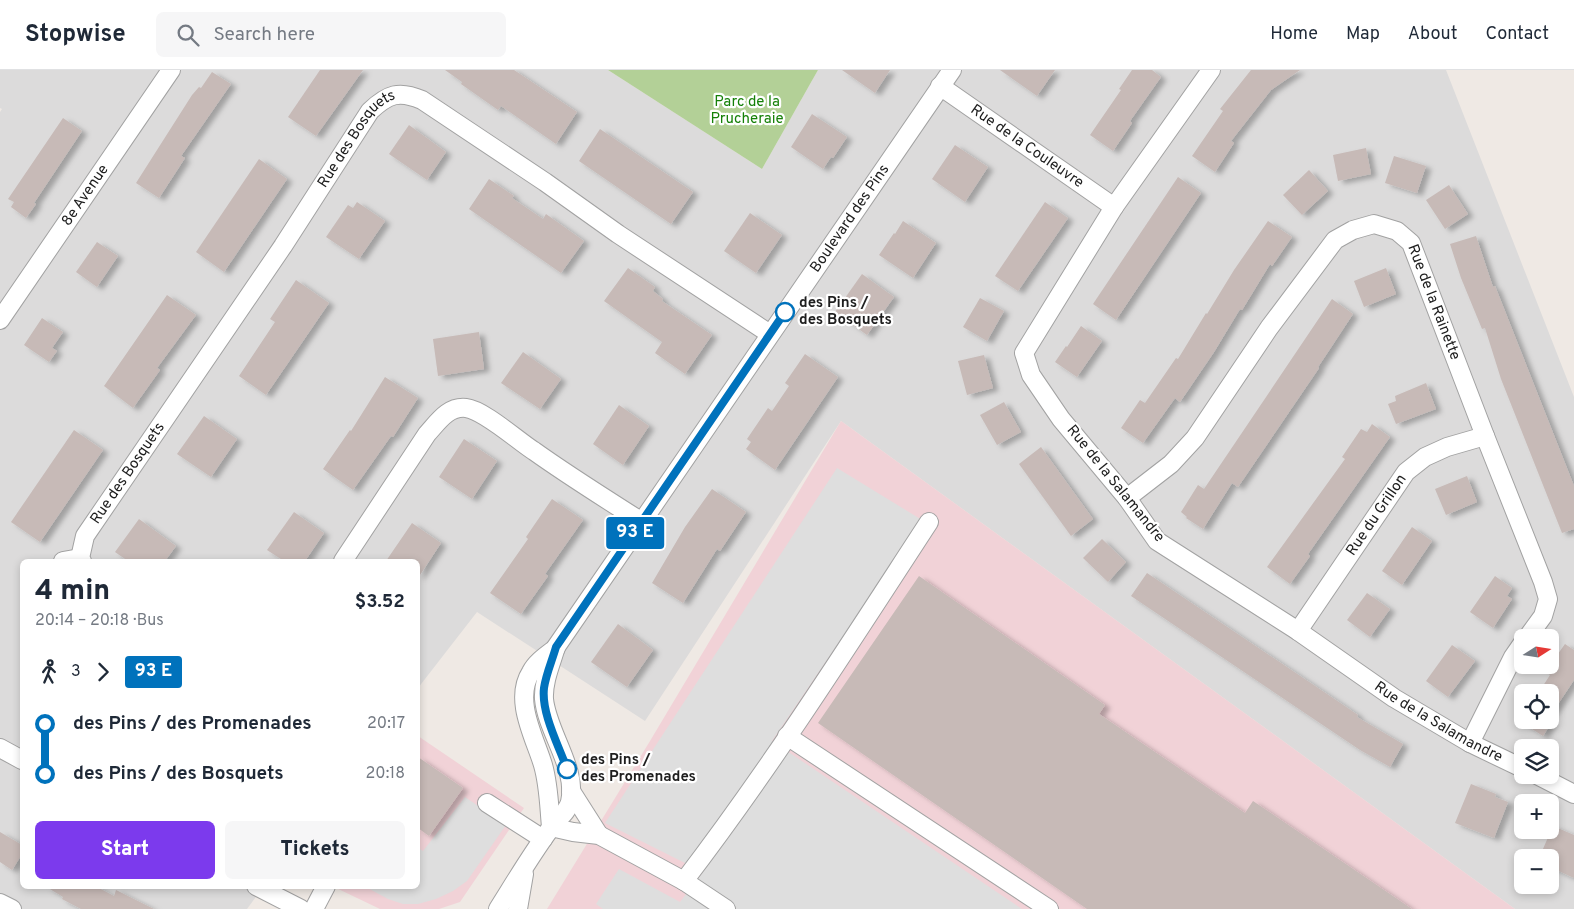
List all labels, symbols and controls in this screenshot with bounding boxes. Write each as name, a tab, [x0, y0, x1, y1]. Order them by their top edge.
search box	[156, 12, 506, 57]
text: Stopwise	[25, 20, 126, 50]
icon: search	[174, 21, 202, 49]
text: Search here	[214, 23, 315, 47]
text: Home	[1270, 23, 1318, 46]
text: Map	[1346, 23, 1380, 46]
text: About	[1408, 23, 1457, 46]
text: Contact	[1485, 23, 1549, 46]
street label: Rue des Bosquets	[314, 86, 398, 191]
park label: Parc de la Prucheraie	[710, 93, 784, 129]
street label: Rue de la Couleuvre	[967, 101, 1087, 193]
street label: 8e Avenue	[58, 161, 113, 230]
street label: Boulevard des Pins	[806, 161, 894, 276]
street label: Rue de la Rainette	[1403, 242, 1465, 363]
place label: des Pins / des Bosquets	[799, 294, 892, 330]
marker: des Pins / des Bosquets	[775, 302, 795, 322]
street label: Rue des Bosquets	[86, 419, 169, 528]
street label: Rue de la Salamandre	[1062, 421, 1168, 547]
street label: Rue du Grillon	[1342, 471, 1411, 560]
line badge: 93 E	[600, 517, 670, 549]
text: 93 E	[616, 521, 654, 544]
text: 4 min	[35, 574, 110, 610]
text: $3.52	[355, 590, 405, 614]
text: 20:14 – 20:18 · Bus	[35, 611, 164, 631]
north arrow	[1514, 629, 1559, 674]
map controls	[1514, 629, 1559, 894]
icon: walk	[35, 658, 63, 686]
icon: forward	[89, 658, 117, 686]
text: 93 E	[135, 660, 172, 683]
text: 3	[71, 662, 81, 682]
street label: Rue de la Salamandre	[1370, 677, 1506, 767]
button: locate	[1514, 684, 1559, 729]
text: des Pins / des Promenades	[73, 712, 312, 736]
text: 20:17	[367, 714, 405, 734]
button: layers	[1514, 739, 1559, 784]
place label: des Pins / des Promenades	[581, 751, 696, 787]
marker: des Pins / des Promenades	[557, 759, 577, 779]
text: des Pins / des Bosquets	[73, 762, 284, 786]
text: 20:18	[366, 764, 405, 784]
button: +	[1514, 794, 1559, 839]
button: Start	[35, 821, 215, 879]
button: Tickets	[225, 821, 405, 879]
button: −	[1514, 849, 1559, 894]

